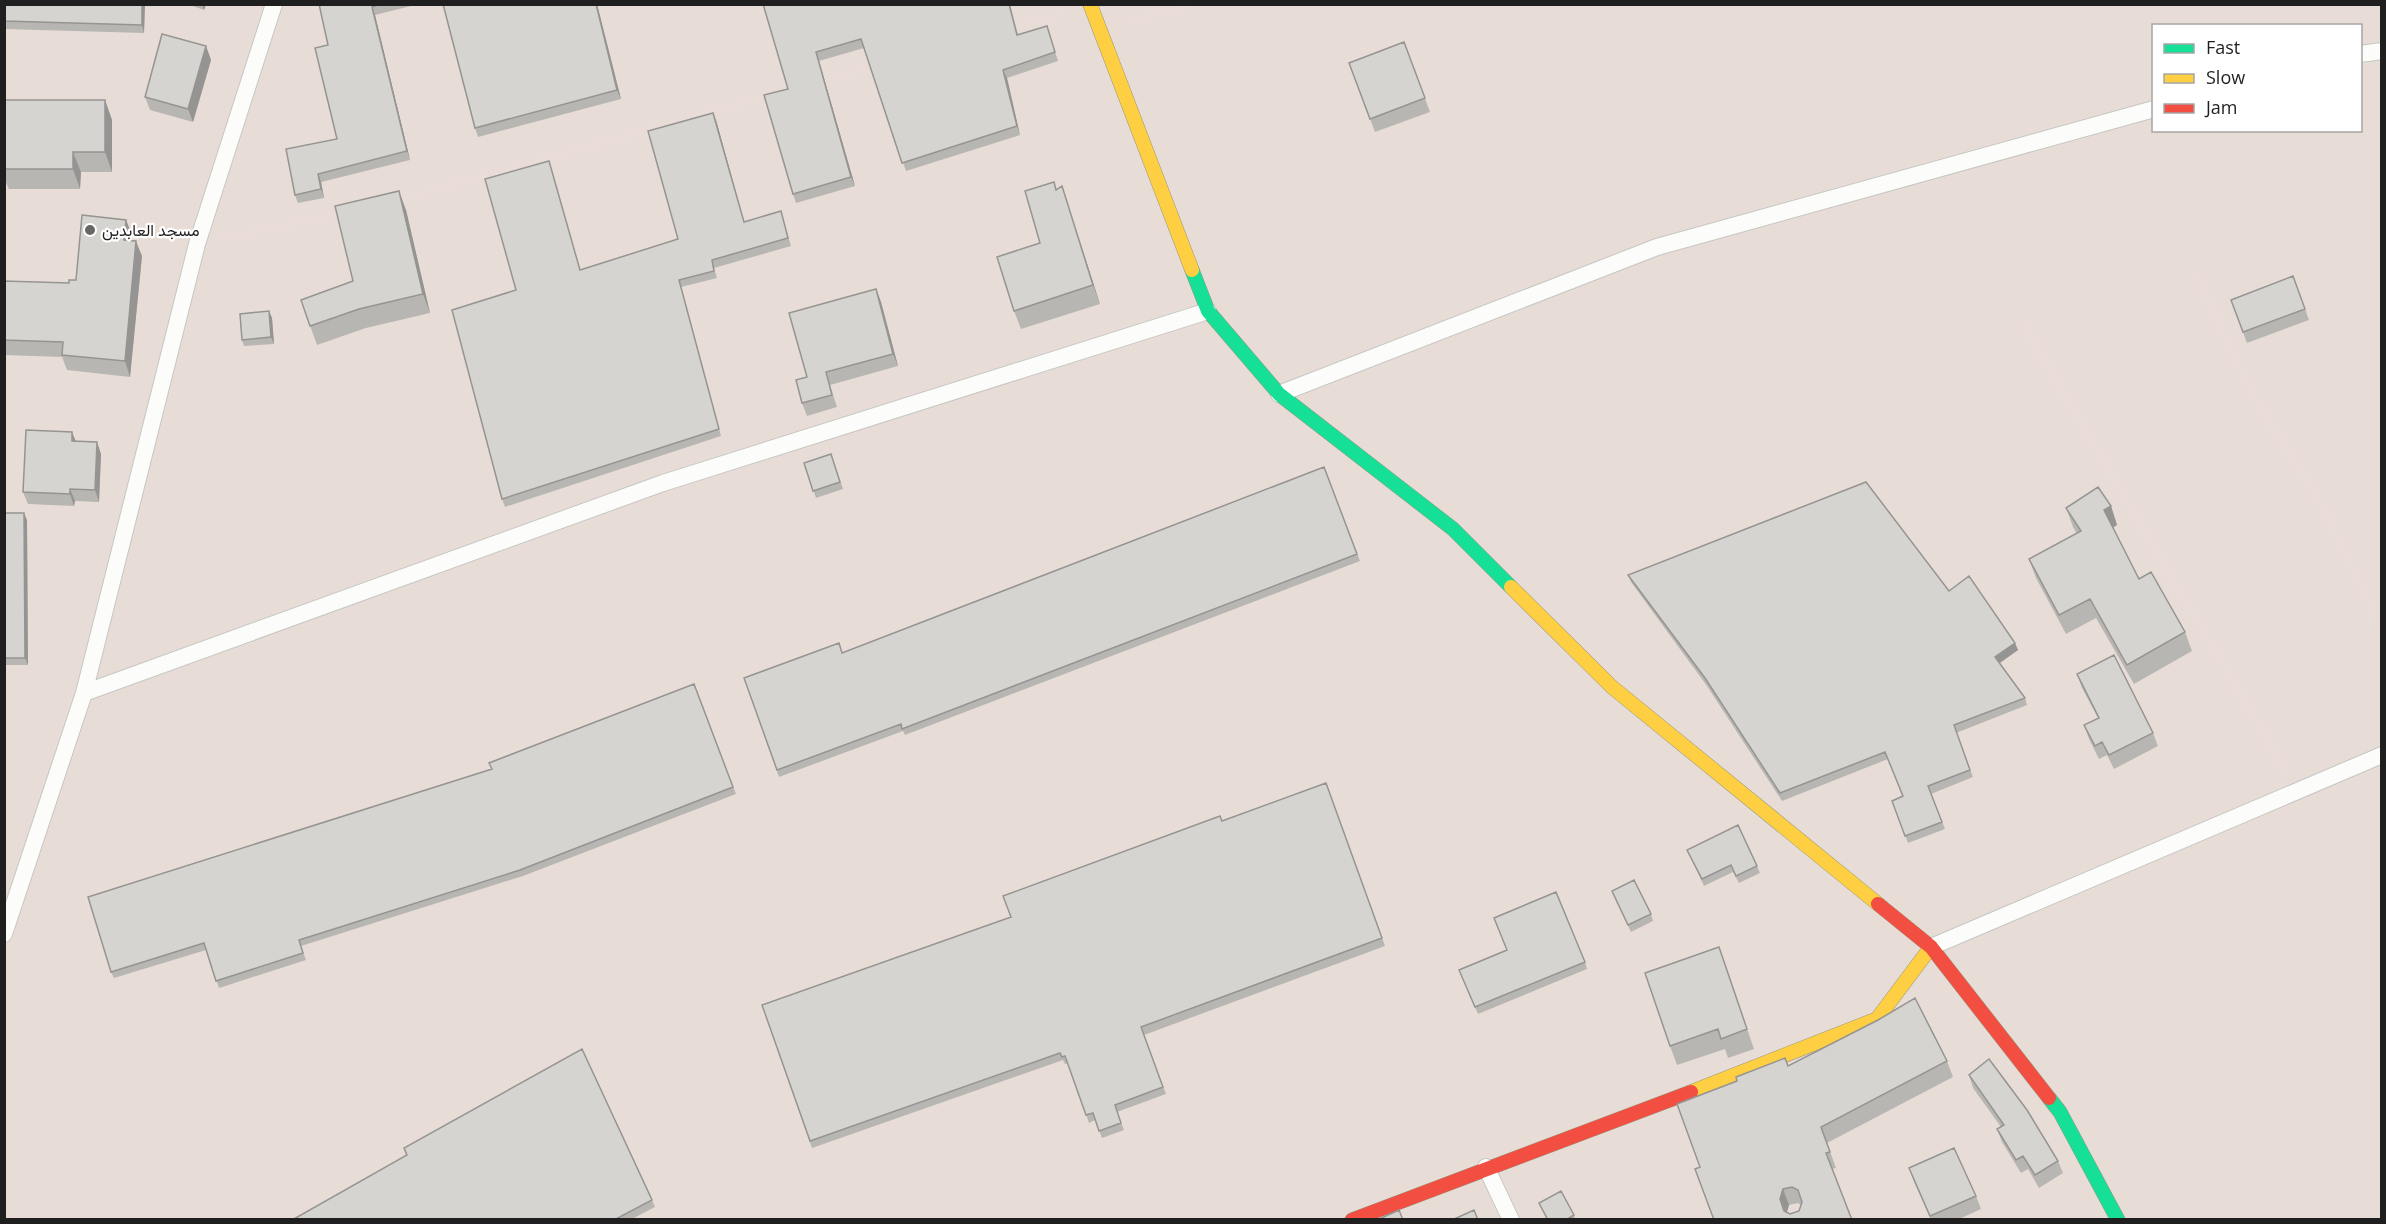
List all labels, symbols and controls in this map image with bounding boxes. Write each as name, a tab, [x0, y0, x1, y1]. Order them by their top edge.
legend	[2152, 24, 2362, 132]
text: Fast	[2206, 35, 2240, 59]
text: Slow	[2206, 65, 2245, 89]
text: Jam	[2204, 95, 2238, 119]
place label: مسجد العابدين	[102, 219, 200, 241]
marker: مسجد العابدين	[83, 223, 97, 237]

